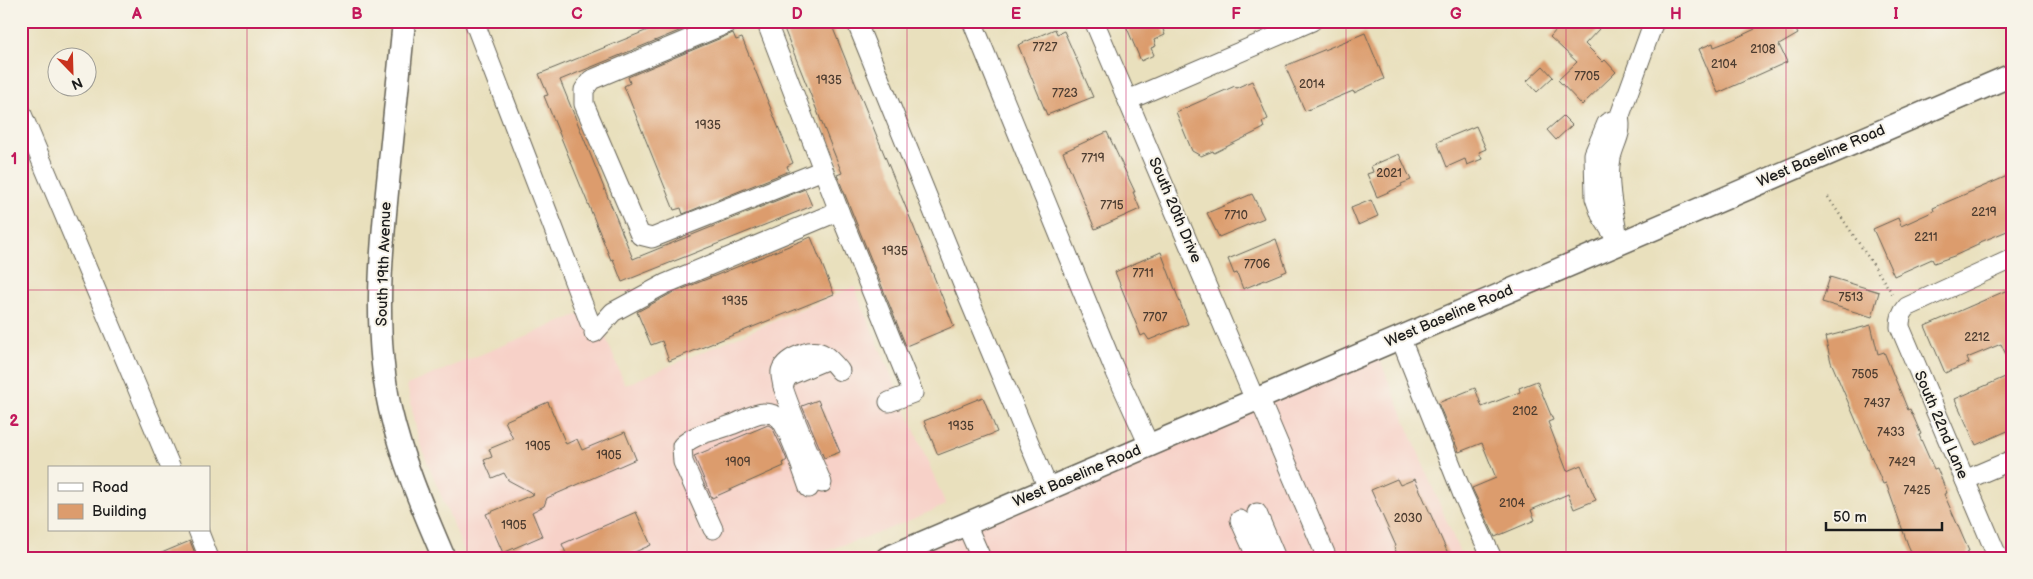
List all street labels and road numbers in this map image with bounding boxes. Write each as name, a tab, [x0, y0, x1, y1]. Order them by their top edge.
street label: West Baseline Road	[1754, 120, 1888, 192]
street label: South 20th Drive	[1144, 154, 1206, 266]
street label: South 19th Avenue	[372, 201, 396, 327]
street label: West Baseline Road	[1382, 280, 1516, 352]
street label: South 22nd Lane	[1910, 368, 1972, 482]
street label: West Baseline Road	[1010, 440, 1144, 512]

